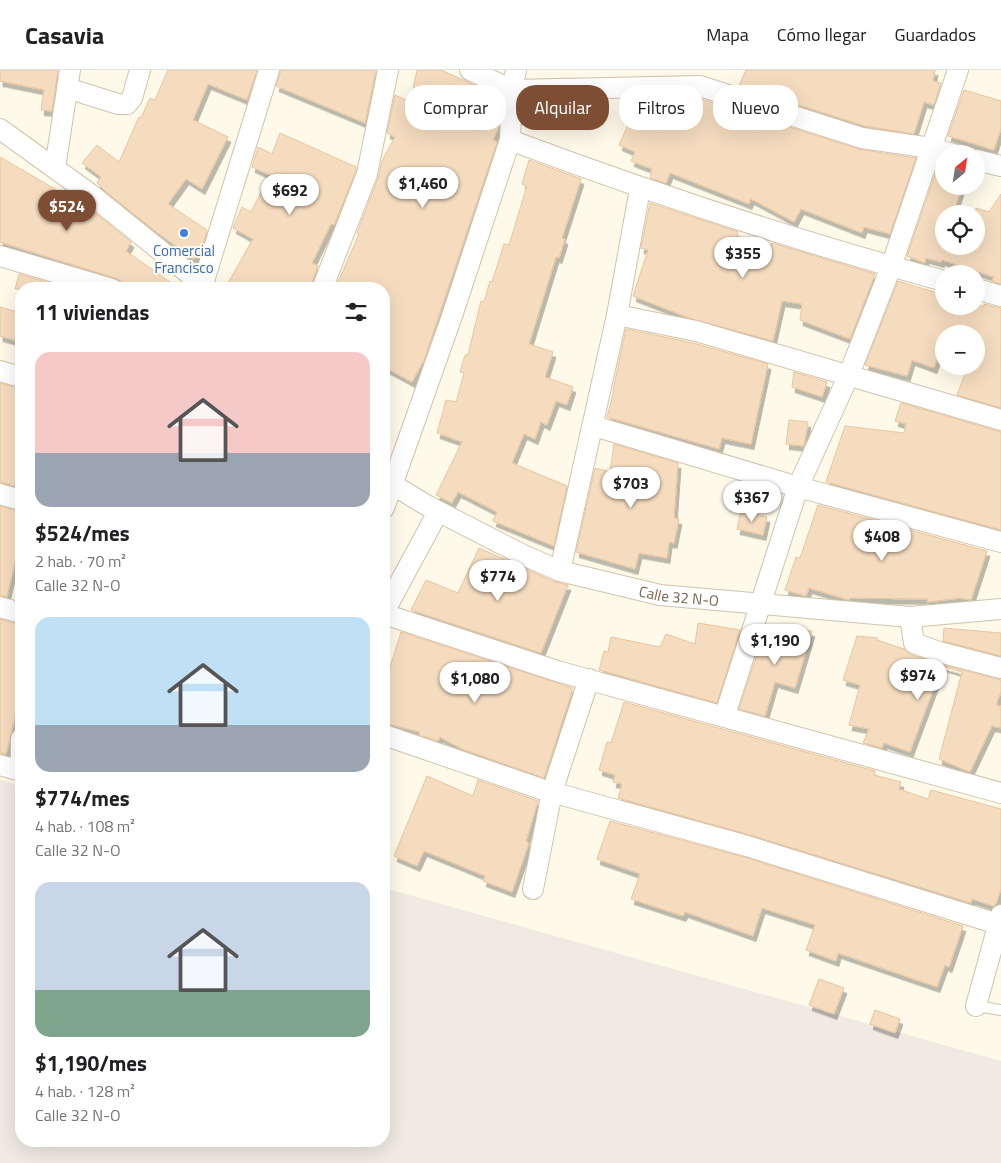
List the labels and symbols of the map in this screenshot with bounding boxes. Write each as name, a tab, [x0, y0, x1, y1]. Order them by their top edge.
north arrow	[935, 145, 985, 195]
pin: $1,460	[382, 166, 464, 209]
pin: $692	[260, 174, 320, 216]
pin: $524	[37, 190, 97, 232]
marker: Comercial Francisco	[178, 227, 190, 239]
pin: $355	[713, 236, 773, 279]
place label: Comercial Francisco	[153, 239, 215, 279]
pin: $703	[601, 466, 661, 509]
pin: $367	[722, 480, 782, 523]
pin: $408	[852, 520, 912, 562]
pin: $774	[468, 560, 528, 602]
street label: Calle 32 N-O	[637, 579, 720, 612]
pin: $1,190	[734, 624, 816, 666]
pin: $974	[888, 658, 948, 701]
pin: $1,080	[434, 662, 516, 704]

